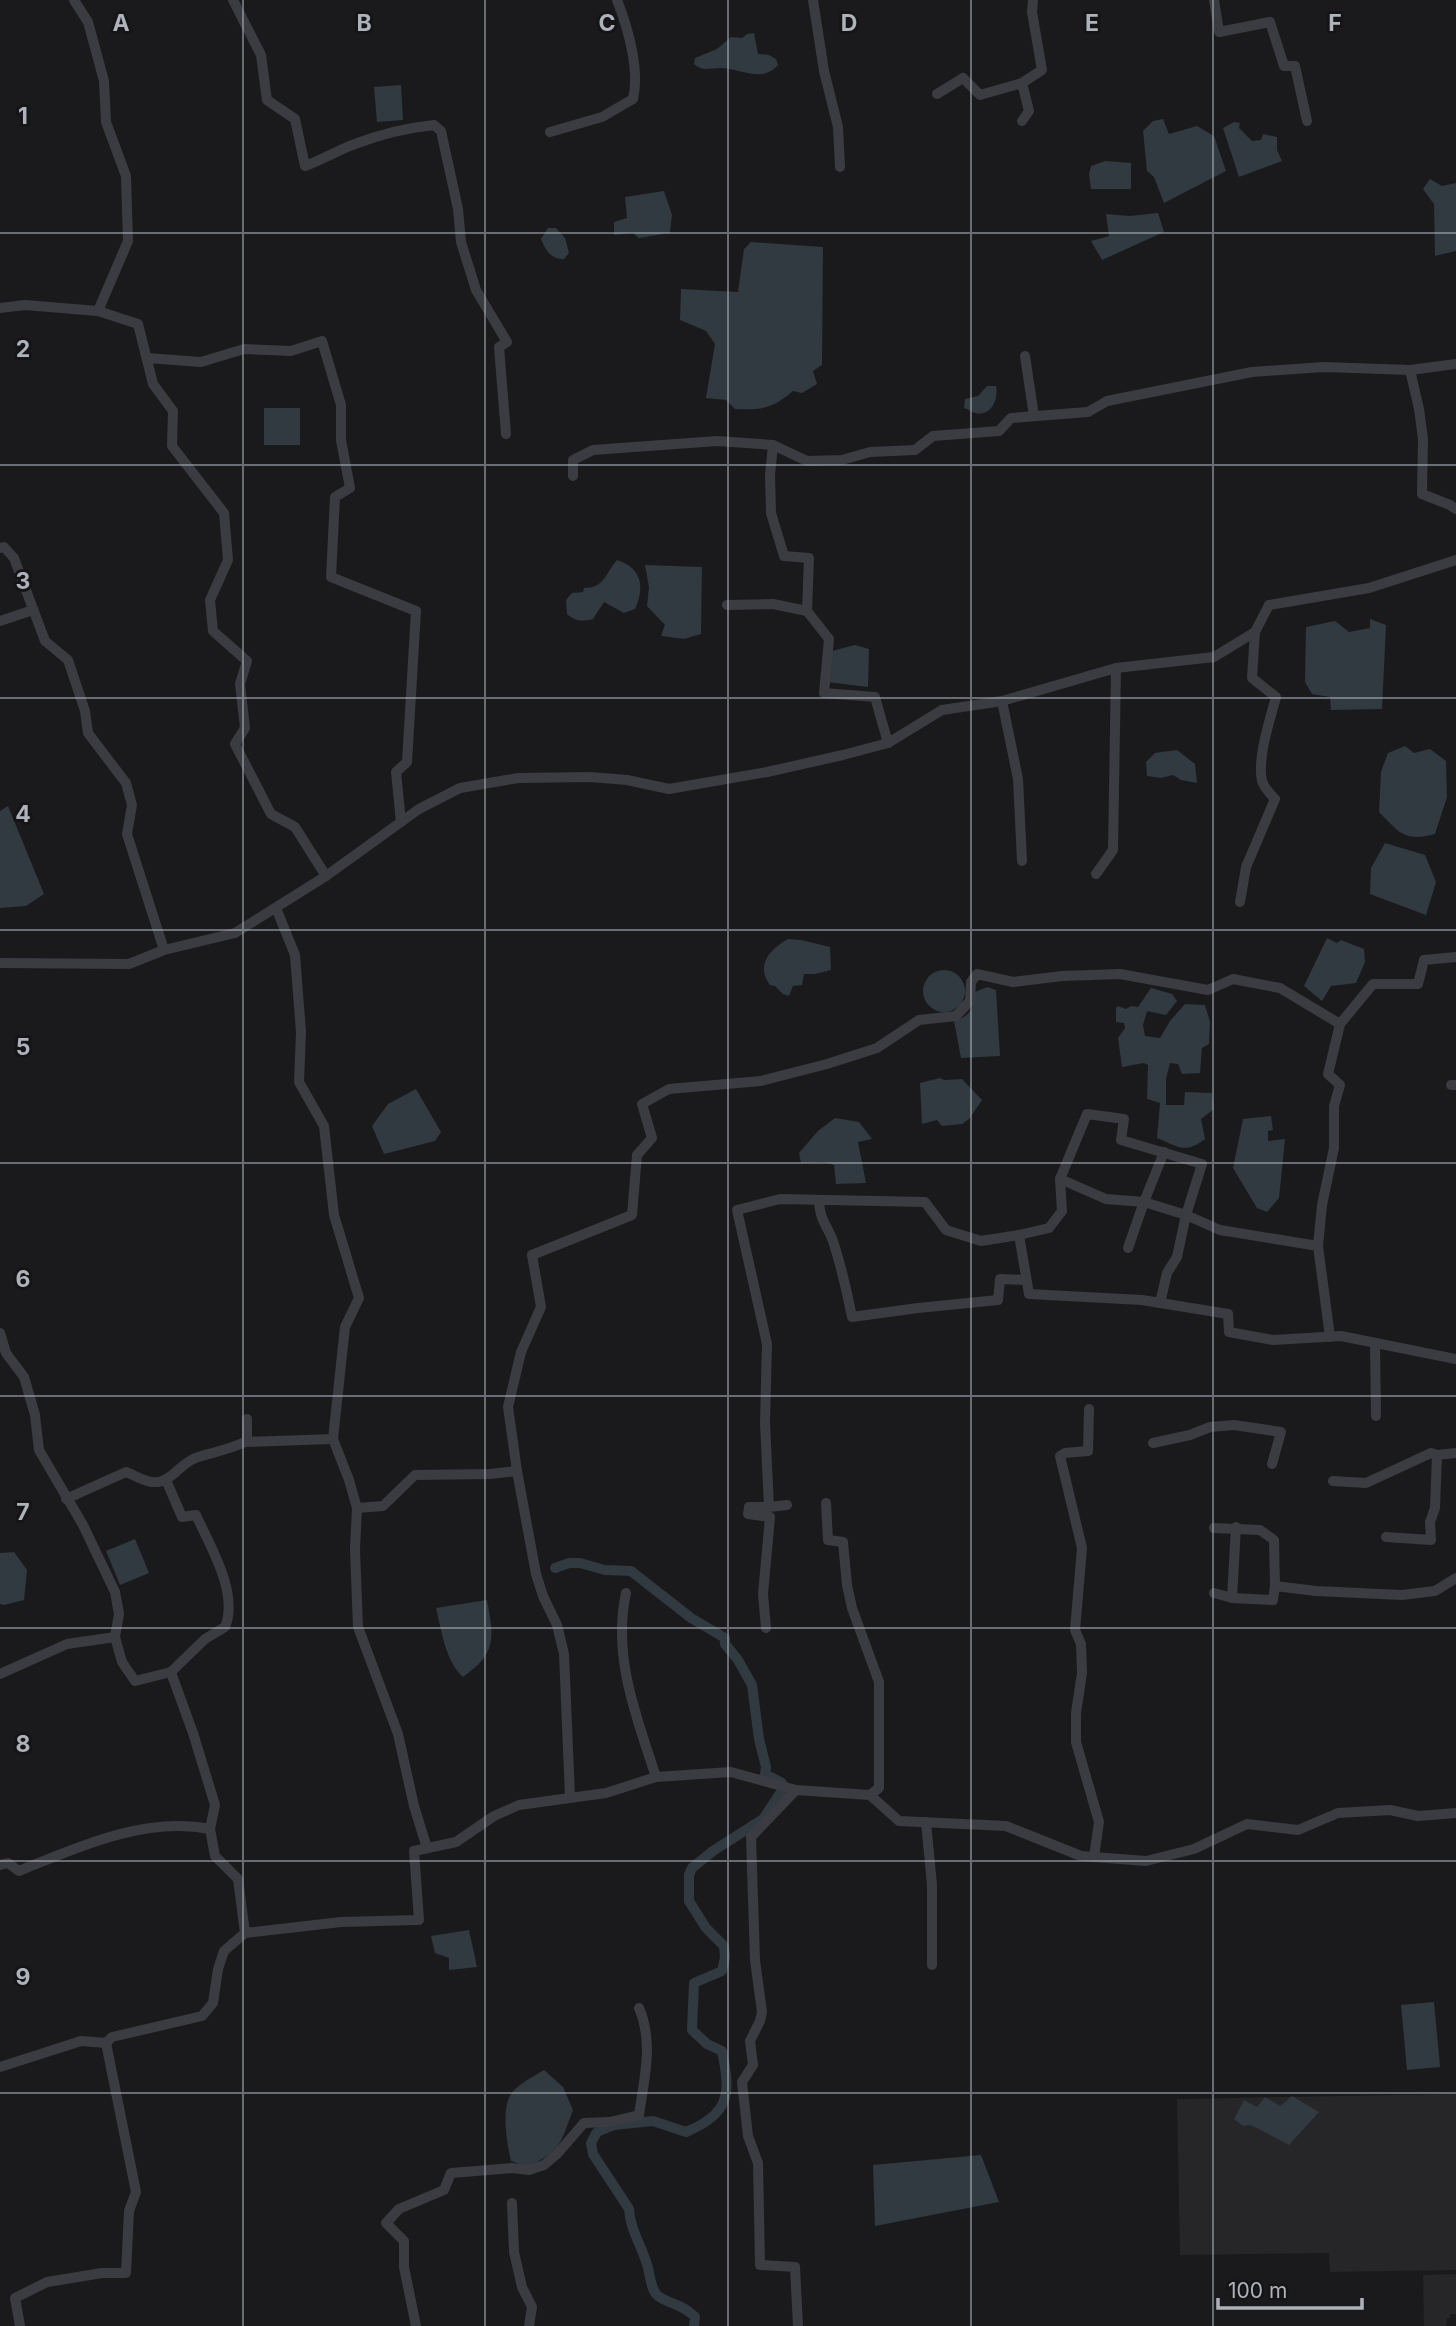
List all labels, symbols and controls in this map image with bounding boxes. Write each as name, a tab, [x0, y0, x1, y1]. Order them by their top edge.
text: A	[112, 9, 130, 37]
text: B	[356, 9, 372, 37]
text: C	[598, 9, 616, 37]
text: D	[841, 9, 857, 37]
text: E	[1085, 9, 1099, 37]
text: F	[1328, 9, 1342, 37]
text: 1	[18, 102, 28, 130]
text: 2	[16, 335, 30, 363]
text: 3	[16, 567, 30, 595]
text: 4	[15, 800, 31, 828]
text: 5	[16, 1033, 30, 1061]
text: 6	[16, 1265, 30, 1293]
text: 7	[16, 1498, 30, 1526]
text: 8	[16, 1730, 30, 1758]
text: 9	[16, 1963, 30, 1991]
scale bar	[1218, 2266, 1362, 2310]
text: 100 m	[1228, 2278, 1287, 2303]

